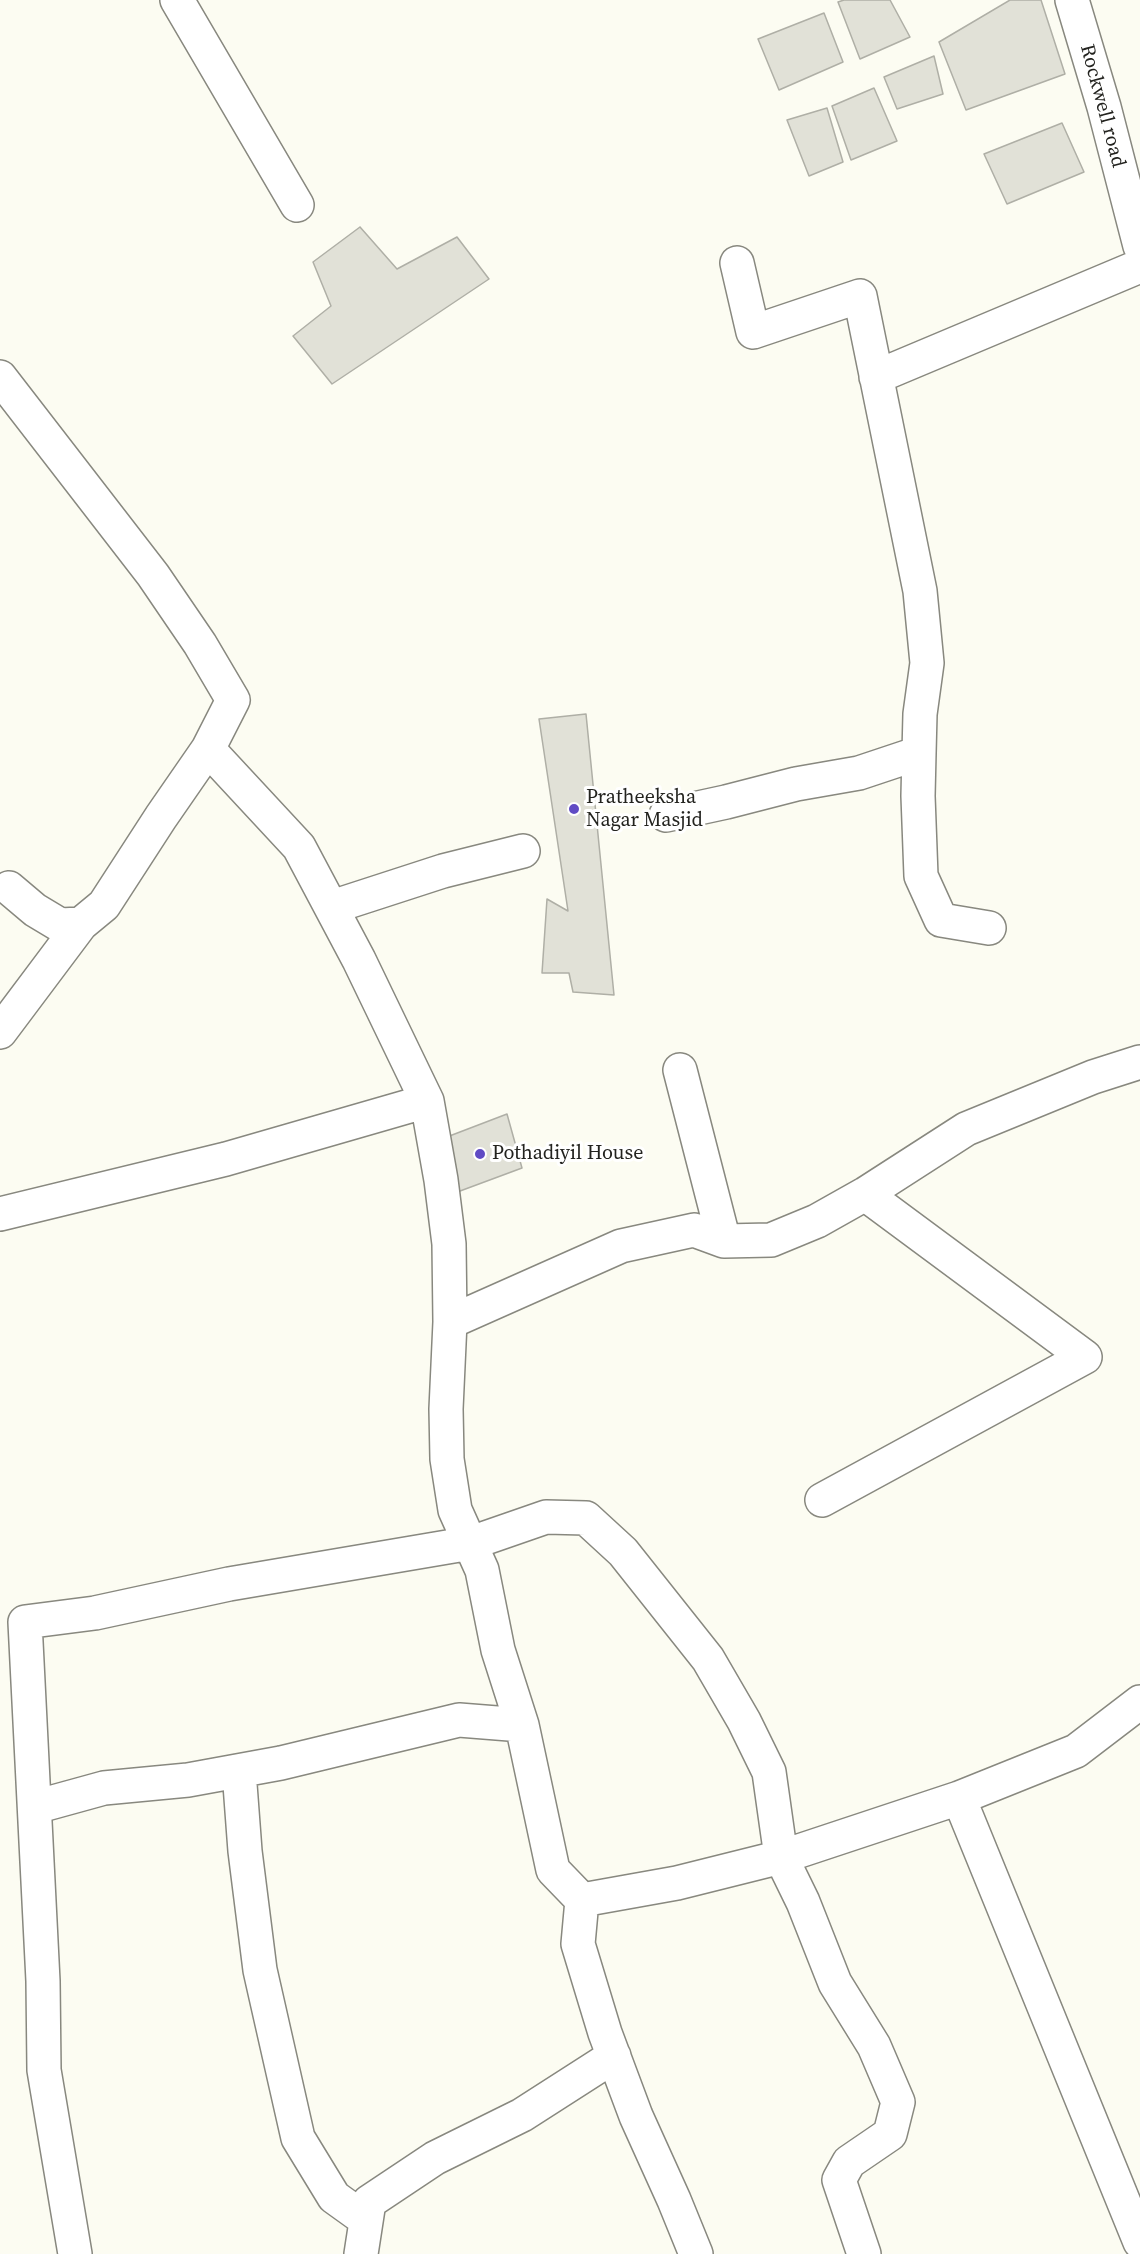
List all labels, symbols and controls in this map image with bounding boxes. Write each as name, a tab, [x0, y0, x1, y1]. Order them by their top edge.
street label: Rockwell road	[1074, 42, 1130, 170]
place label: Pratheeksha Nagar Masjid	[586, 786, 703, 833]
marker: Pratheeksha Nagar Masjid	[567, 802, 581, 816]
place label: Pothadiyil House	[492, 1142, 643, 1166]
marker: Pothadiyil House	[473, 1147, 487, 1161]

